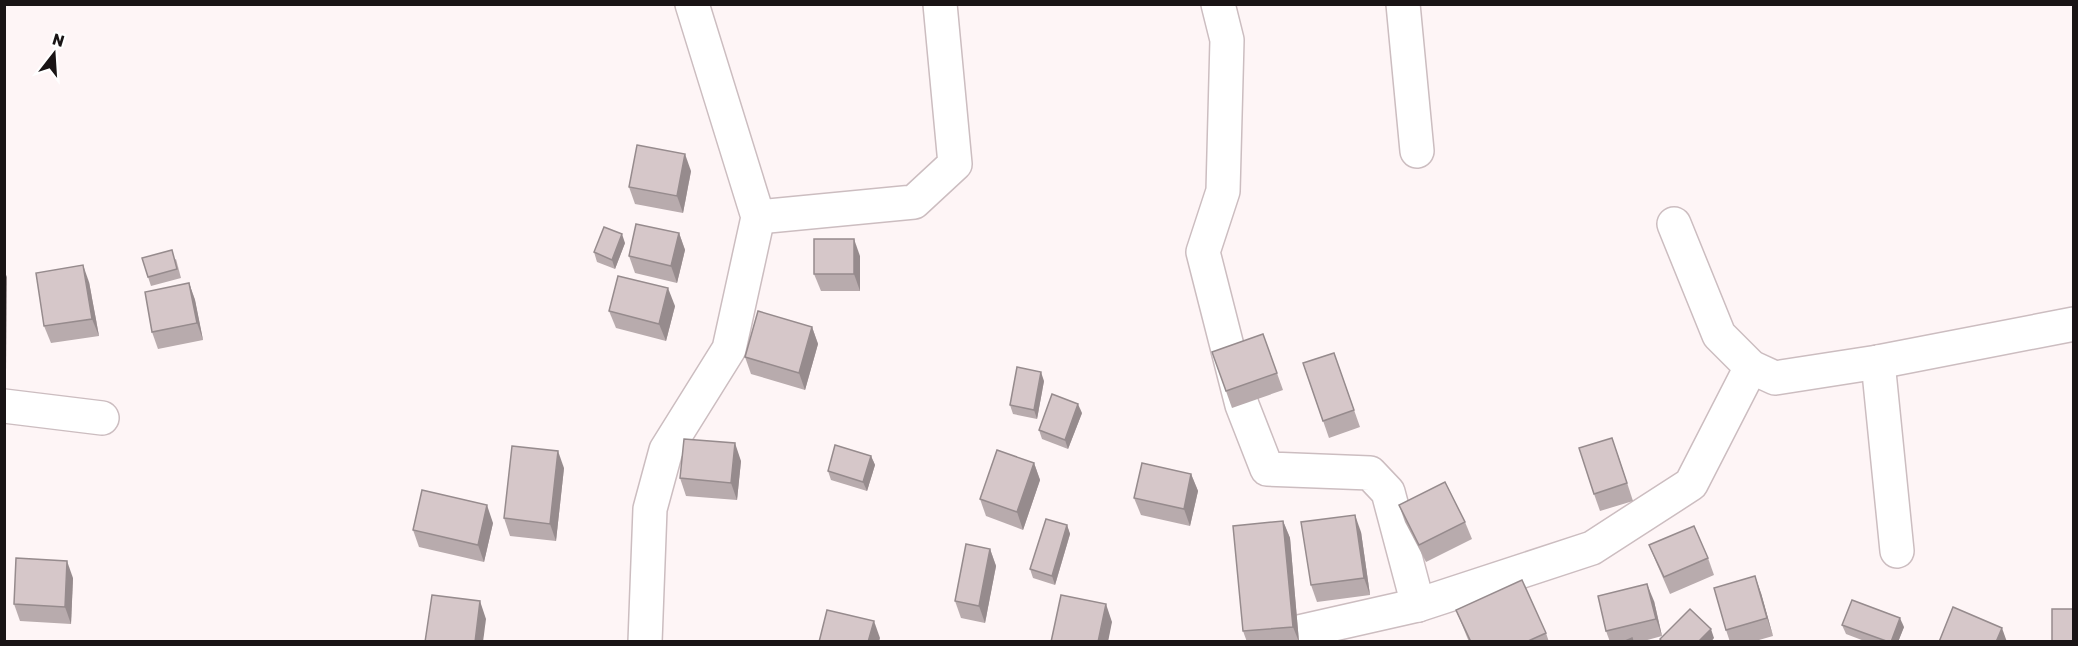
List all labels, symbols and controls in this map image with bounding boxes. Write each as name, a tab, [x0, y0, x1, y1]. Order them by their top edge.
north arrow	[24, 24, 84, 84]
text: N	[50, 29, 67, 51]

